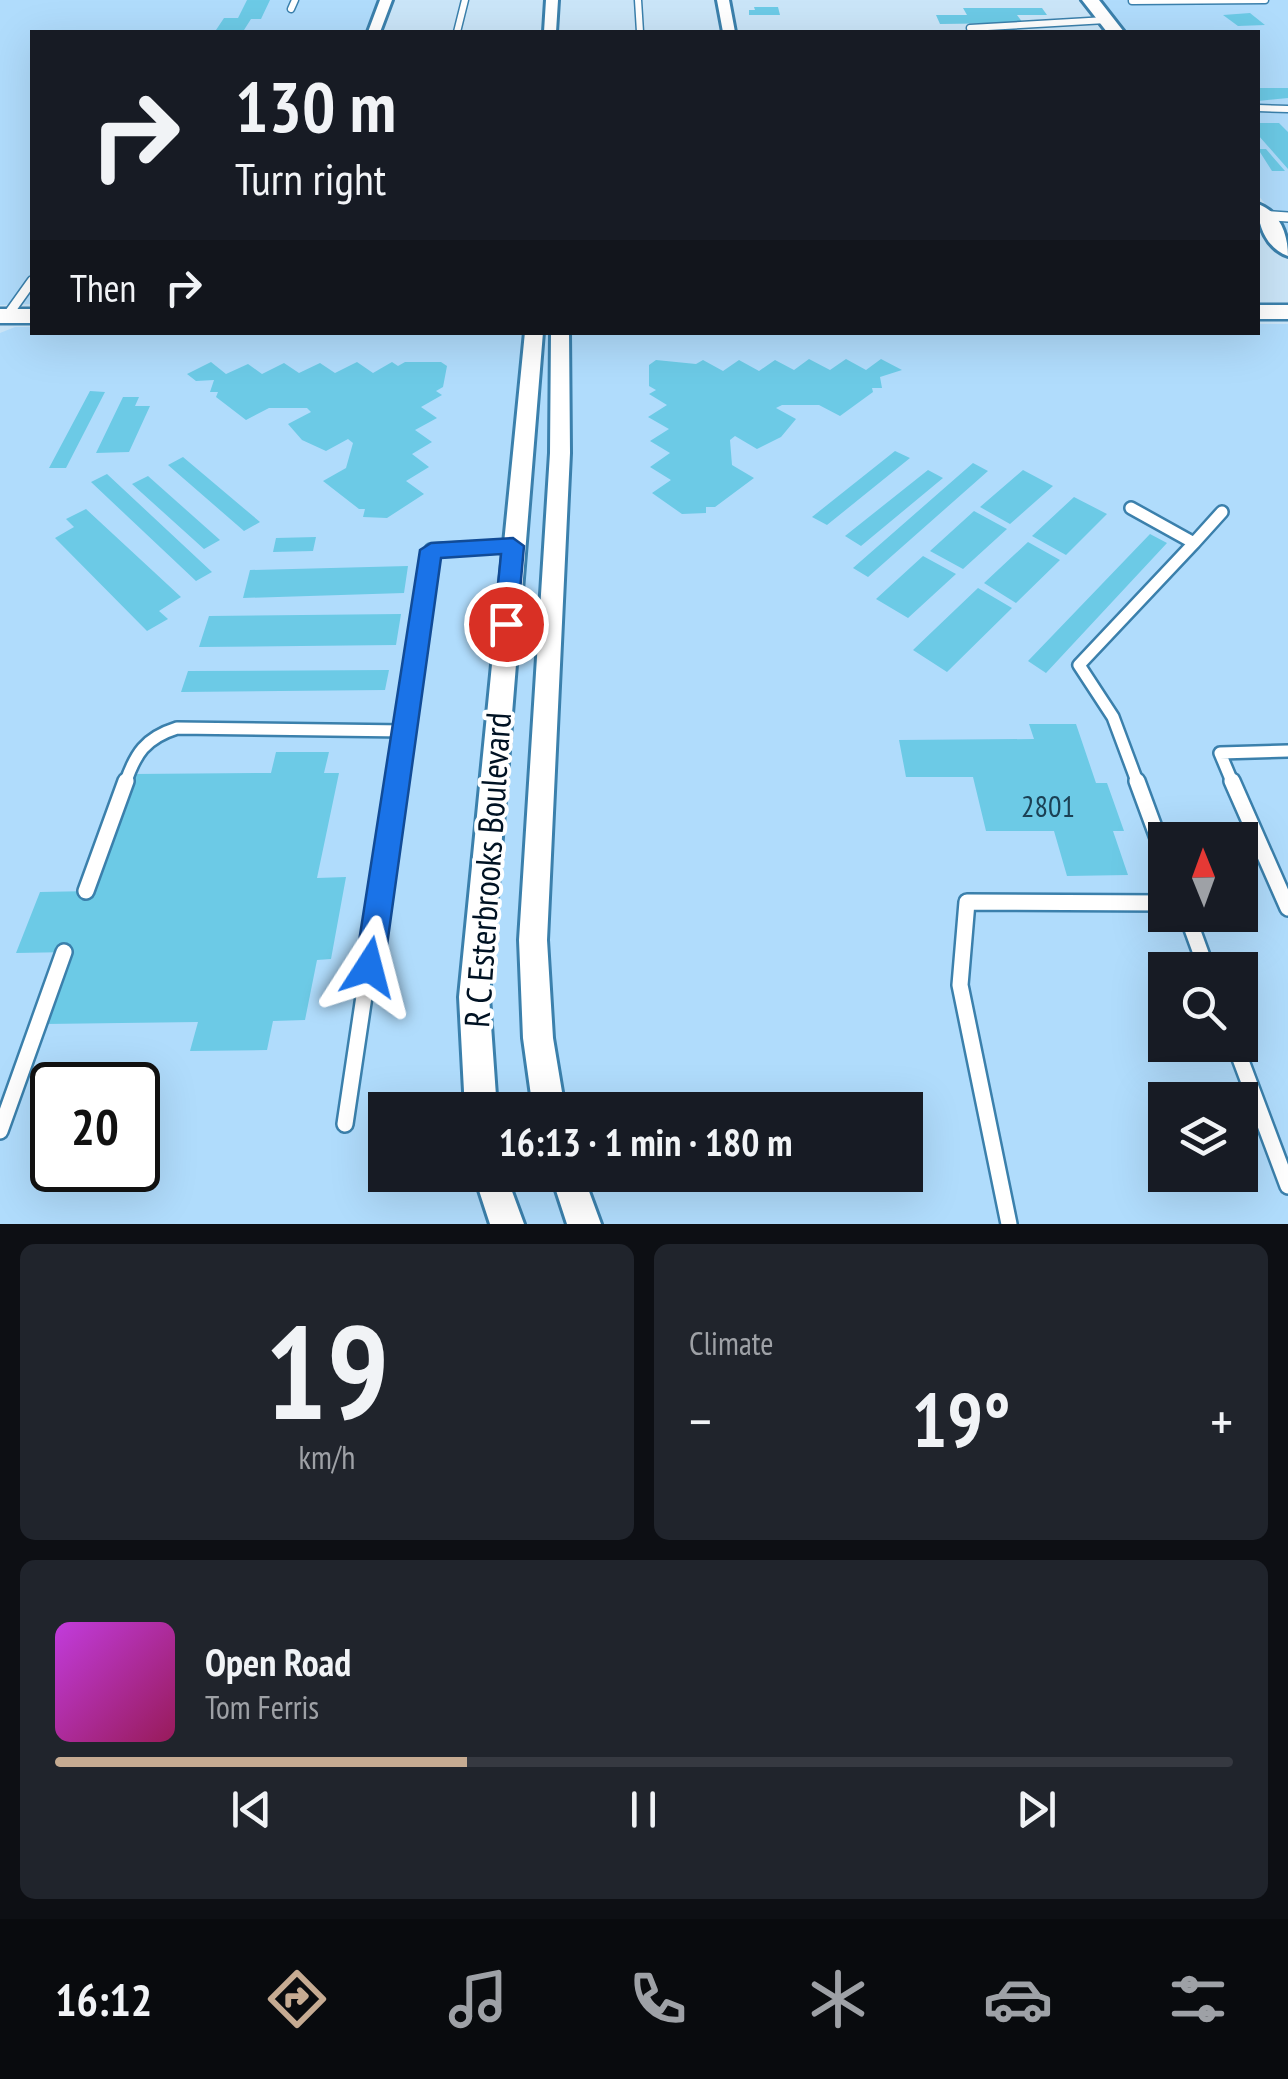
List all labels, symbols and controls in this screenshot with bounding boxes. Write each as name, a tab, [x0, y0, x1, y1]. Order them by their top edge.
text: 130 m	[235, 61, 396, 151]
icon: right	[70, 70, 200, 200]
text: Turn right	[235, 149, 386, 207]
icon: right	[156, 260, 211, 315]
text: Then	[70, 263, 136, 312]
pin	[464, 582, 549, 667]
icon: arrive	[479, 597, 534, 652]
street label: R C Esterbrooks Boulevard	[453, 711, 521, 1029]
house number: 2801	[1021, 786, 1075, 825]
north arrow	[1148, 822, 1258, 932]
map controls	[1148, 822, 1258, 1192]
position arrow	[317, 915, 421, 1019]
button: search	[1148, 952, 1258, 1062]
speed limit sign: 20	[30, 1062, 160, 1192]
button: layers	[1148, 1082, 1258, 1192]
text: 16:13 · 1 min · 180 m	[499, 1117, 792, 1166]
text: 19	[265, 1287, 389, 1455]
text: Climate	[689, 1322, 773, 1364]
text: 19°	[911, 1371, 1011, 1468]
text: −	[689, 1385, 712, 1456]
text: +	[1210, 1385, 1233, 1456]
text: km/h	[299, 1436, 355, 1478]
text: Open Road	[205, 1637, 351, 1686]
text: Tom Ferris	[205, 1686, 319, 1728]
icon: previous	[224, 1782, 279, 1837]
icon: pause	[616, 1782, 671, 1837]
icon: next	[1009, 1782, 1064, 1837]
icon: directions	[262, 1964, 332, 2034]
icon: music	[443, 1964, 513, 2034]
icon: phone	[623, 1964, 693, 2034]
icon: climate	[803, 1964, 873, 2034]
icon: car	[983, 1964, 1053, 2034]
icon: filters	[1163, 1964, 1233, 2034]
text: 16:12	[55, 1970, 152, 2028]

